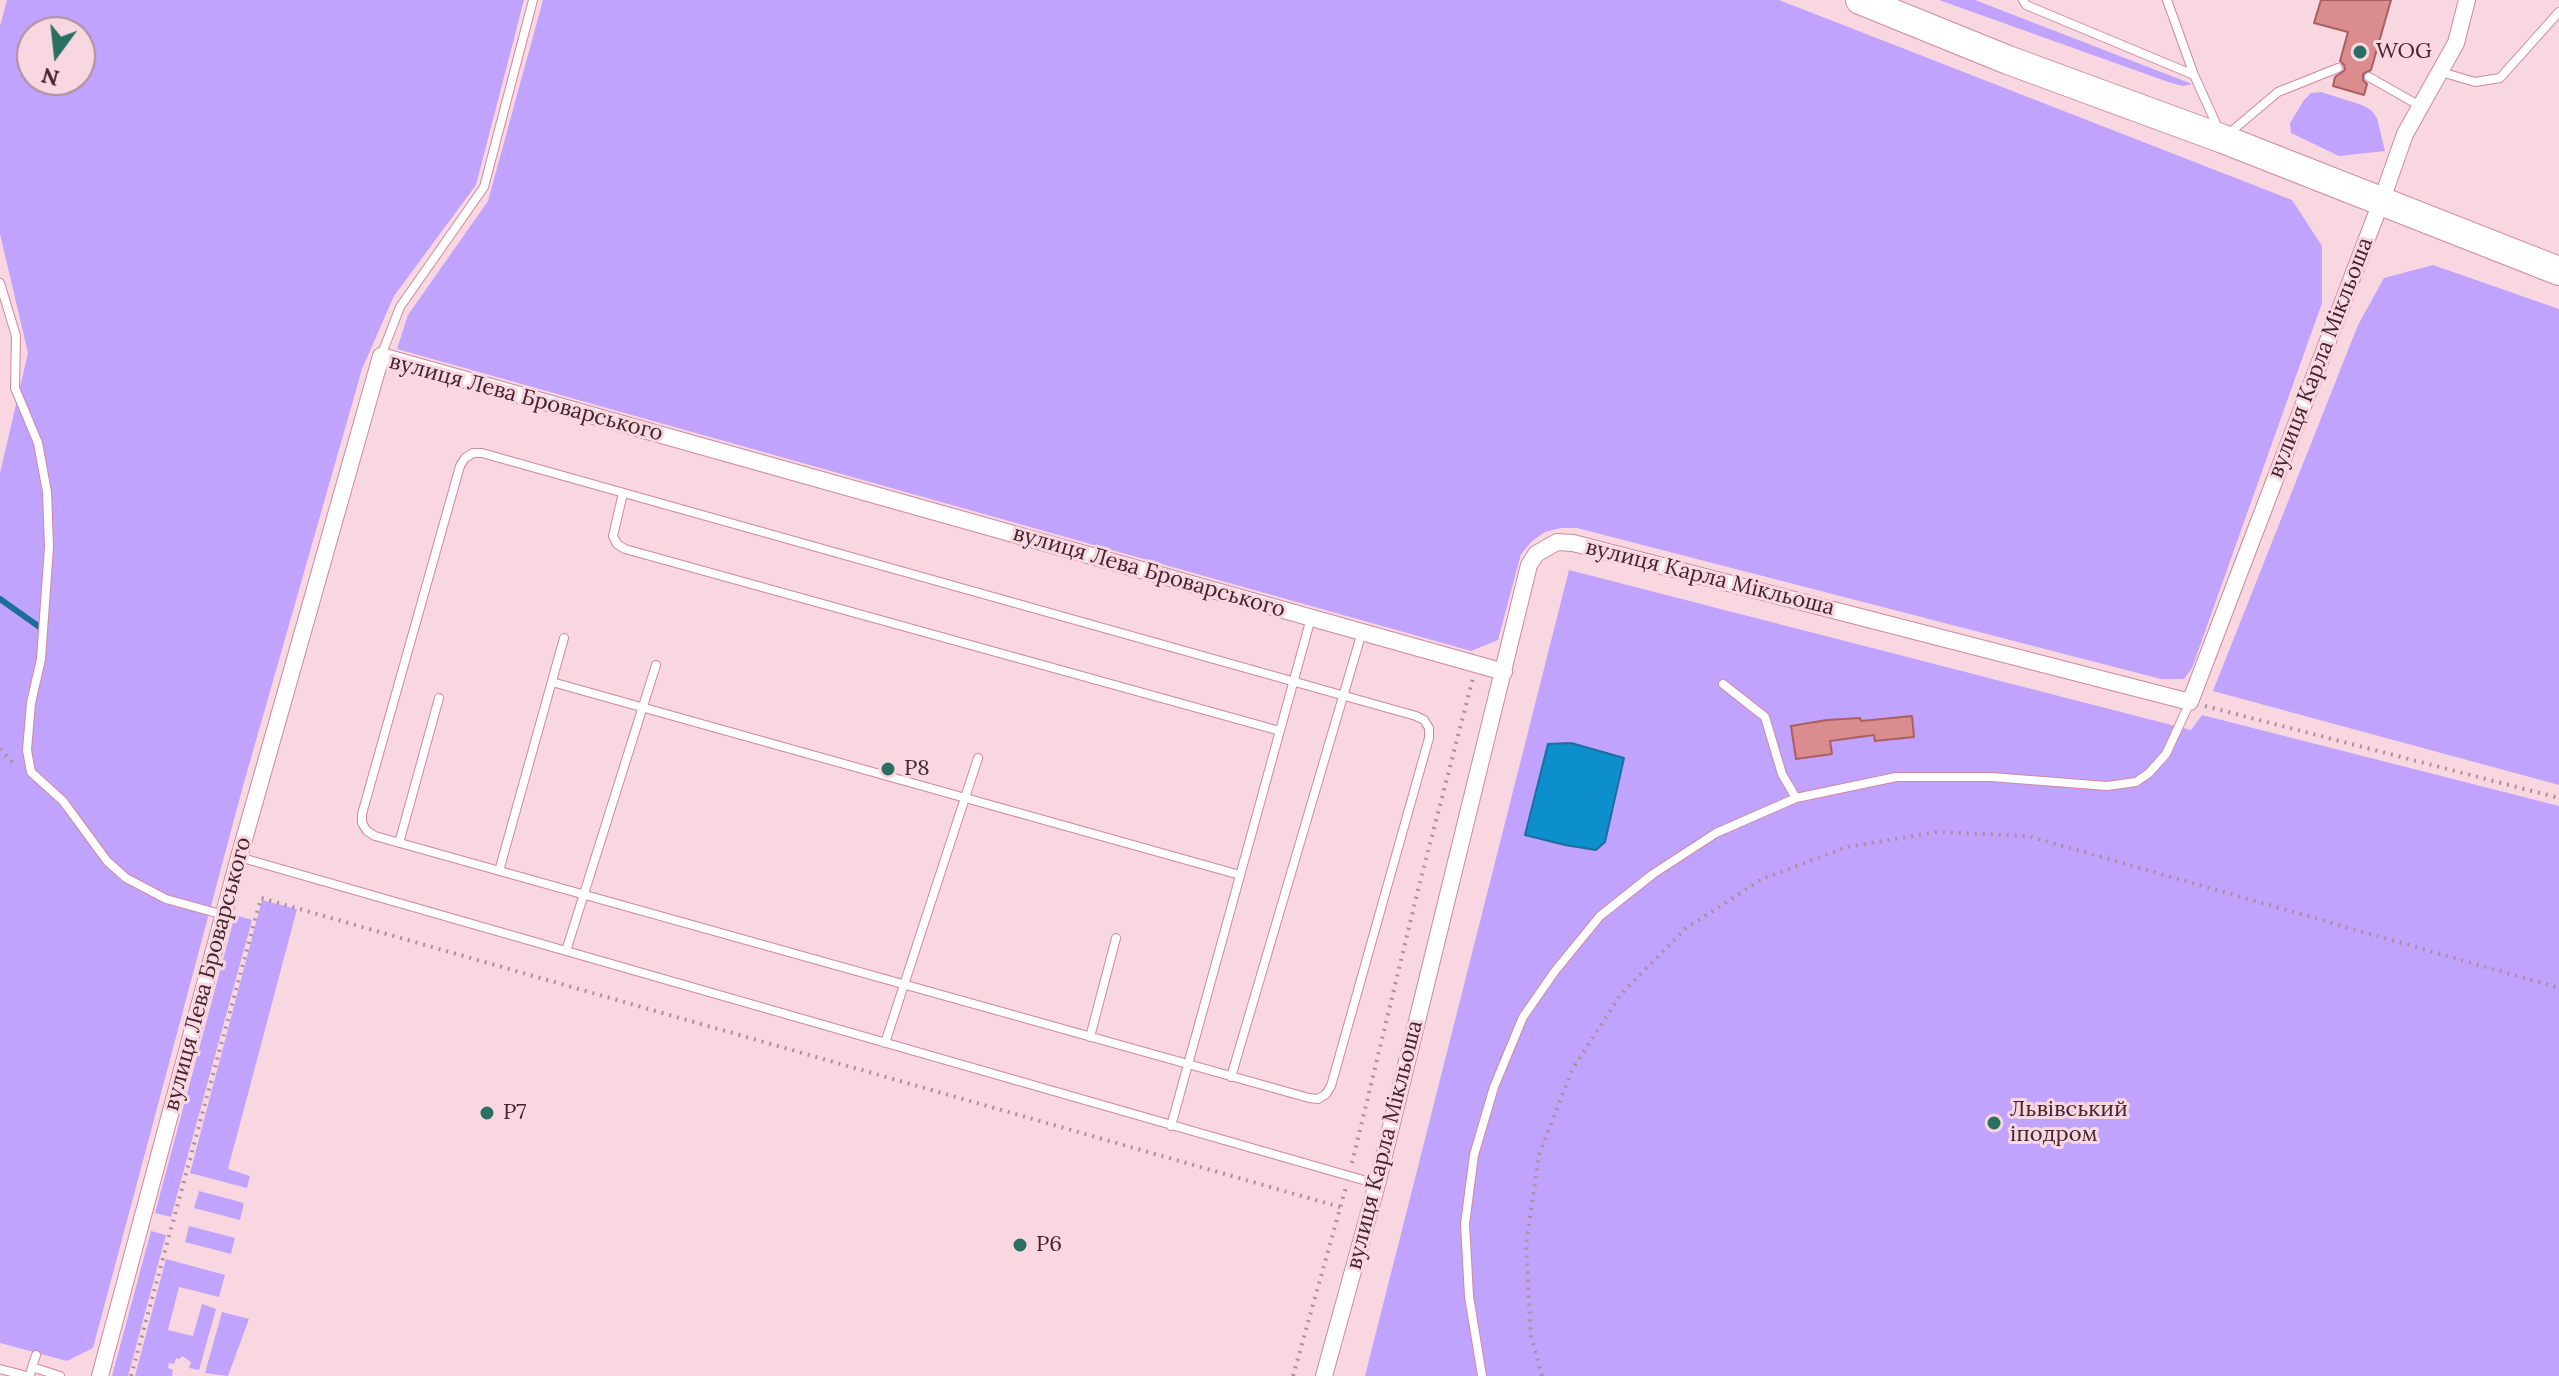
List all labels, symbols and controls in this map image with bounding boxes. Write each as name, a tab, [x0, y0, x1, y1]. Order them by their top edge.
north arrow	[16, 16, 96, 96]
place label: WOG	[2376, 39, 2432, 65]
marker: WOG	[2351, 43, 2369, 61]
text: N	[38, 62, 62, 93]
street label: вулиця Карла Мікльоша	[2263, 234, 2379, 482]
street label: вулиця Лева Броварського	[386, 349, 666, 447]
street label: вулиця Лева Броварського	[1010, 520, 1288, 624]
street label: вулиця Карла Мікльоша	[1583, 534, 1837, 622]
place label: P8	[904, 756, 930, 782]
marker: P8	[879, 760, 897, 778]
street label: вулиця Лева Броварського	[159, 834, 257, 1114]
street label: вулиця Карла Мікльоша	[1341, 1018, 1429, 1272]
place label: Львівський іподром	[2010, 1097, 2128, 1148]
place label: P7	[503, 1100, 526, 1126]
marker: P7	[478, 1104, 496, 1122]
marker: Львівський іподром	[1985, 1114, 2003, 1132]
place label: P6	[1036, 1232, 1062, 1258]
marker: P6	[1011, 1236, 1029, 1254]

